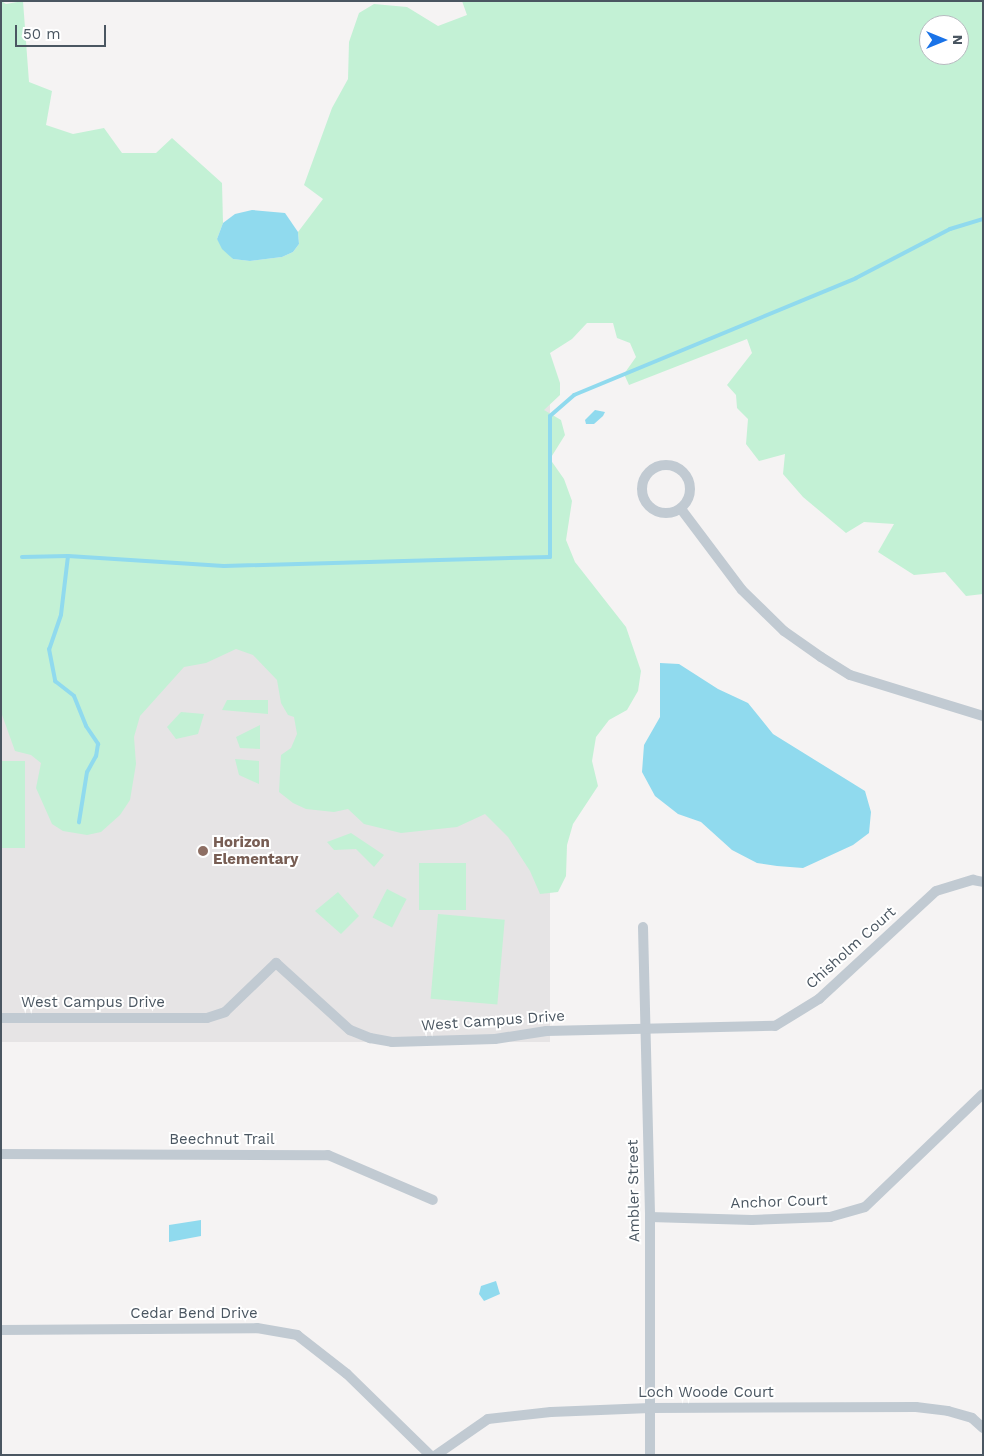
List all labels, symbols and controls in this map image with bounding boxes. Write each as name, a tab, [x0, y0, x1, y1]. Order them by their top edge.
scale bar	[18, 15, 109, 47]
north arrow	[919, 15, 969, 65]
text: 50 m	[23, 25, 60, 43]
text: N	[950, 35, 966, 45]
place label: Horizon Elementary	[213, 833, 298, 868]
marker: Horizon Elementary	[197, 845, 209, 857]
street label: Chisholm Court	[803, 903, 899, 993]
street label: West Campus Drive	[21, 994, 165, 1012]
street label: West Campus Drive	[421, 1007, 565, 1035]
street label: Beechnut Trail	[169, 1131, 275, 1149]
street label: Ambler Street	[624, 1139, 644, 1243]
street label: Anchor Court	[730, 1191, 828, 1213]
street label: Cedar Bend Drive	[130, 1305, 258, 1323]
street label: Loch Woode Court	[638, 1384, 774, 1402]

